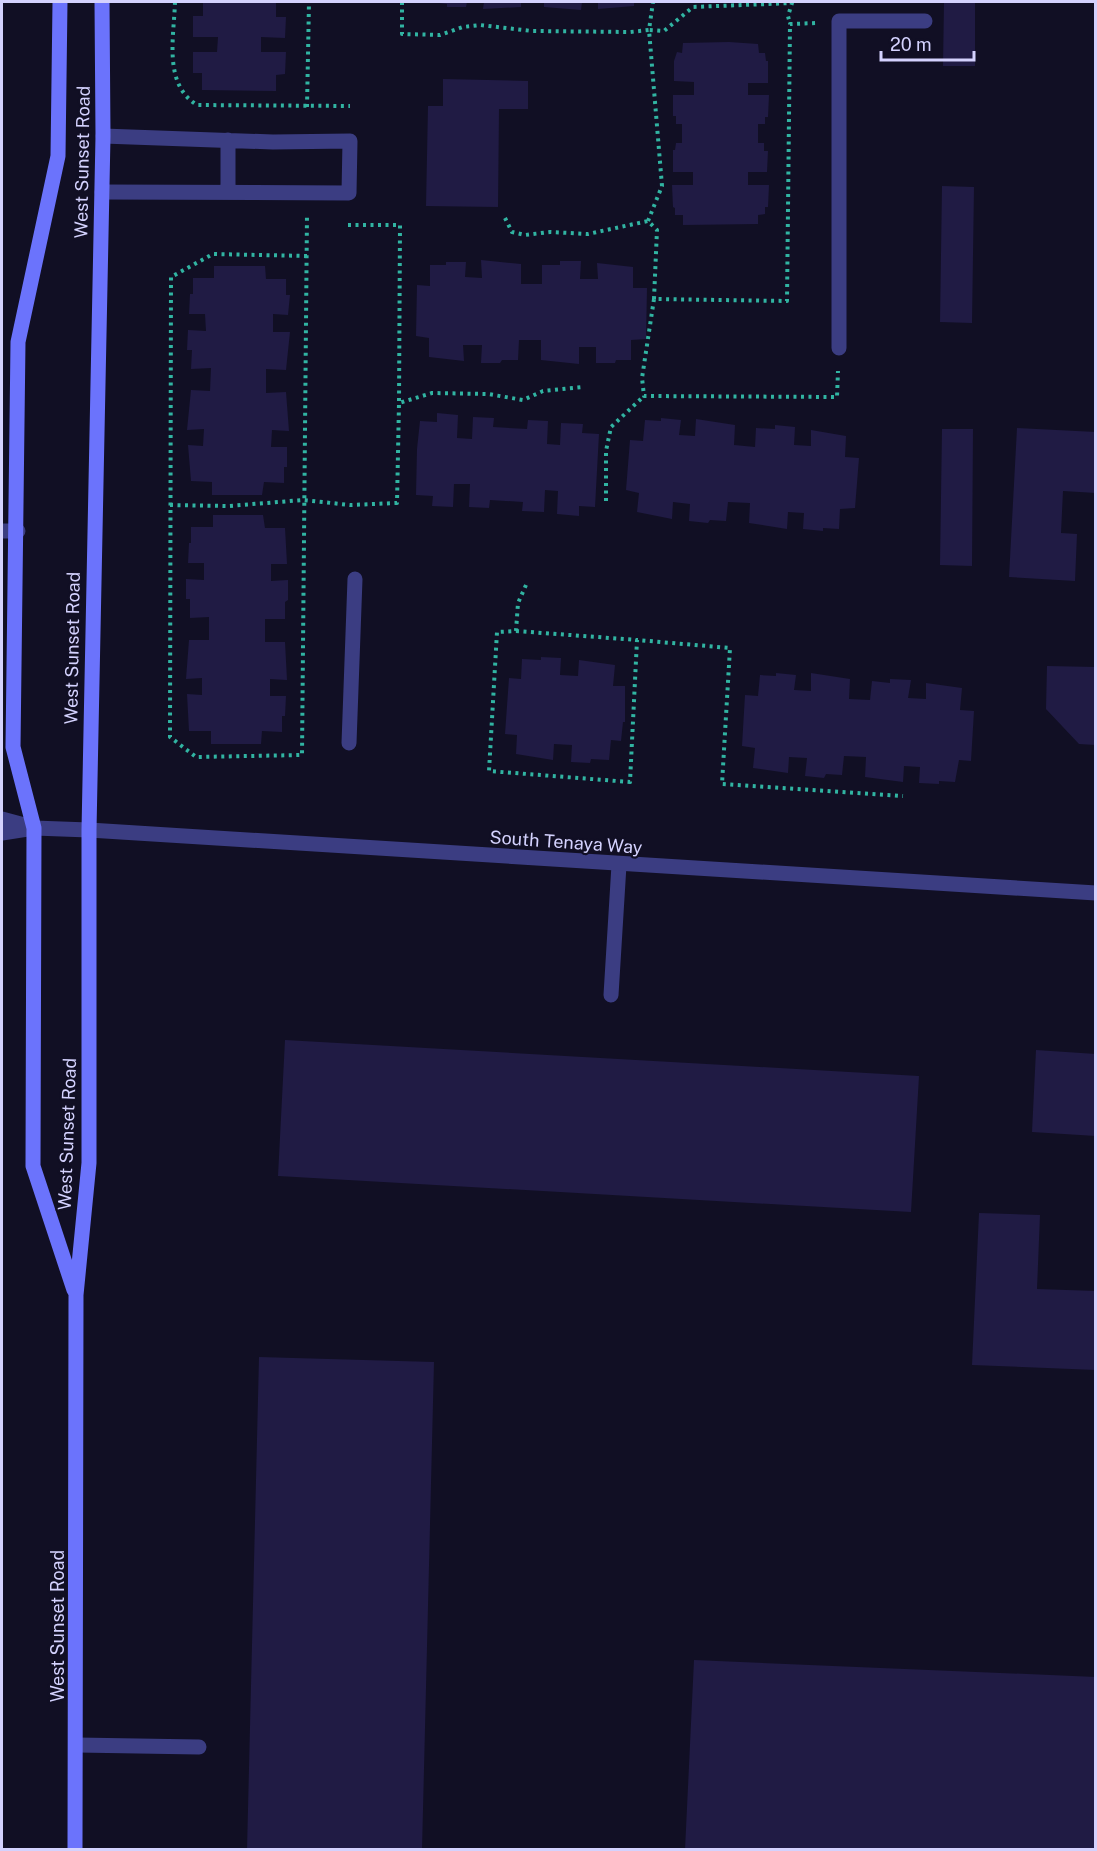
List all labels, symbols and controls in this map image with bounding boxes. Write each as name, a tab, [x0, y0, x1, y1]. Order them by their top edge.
scale bar	[881, 24, 974, 62]
text: 20 m	[890, 34, 932, 55]
street label: West Sunset Road	[70, 86, 94, 238]
street label: West Sunset Road	[60, 572, 84, 724]
street label: South Tenaya Way	[489, 826, 643, 858]
street label: West Sunset Road	[54, 1057, 80, 1211]
street label: West Sunset Road	[47, 1550, 68, 1702]

